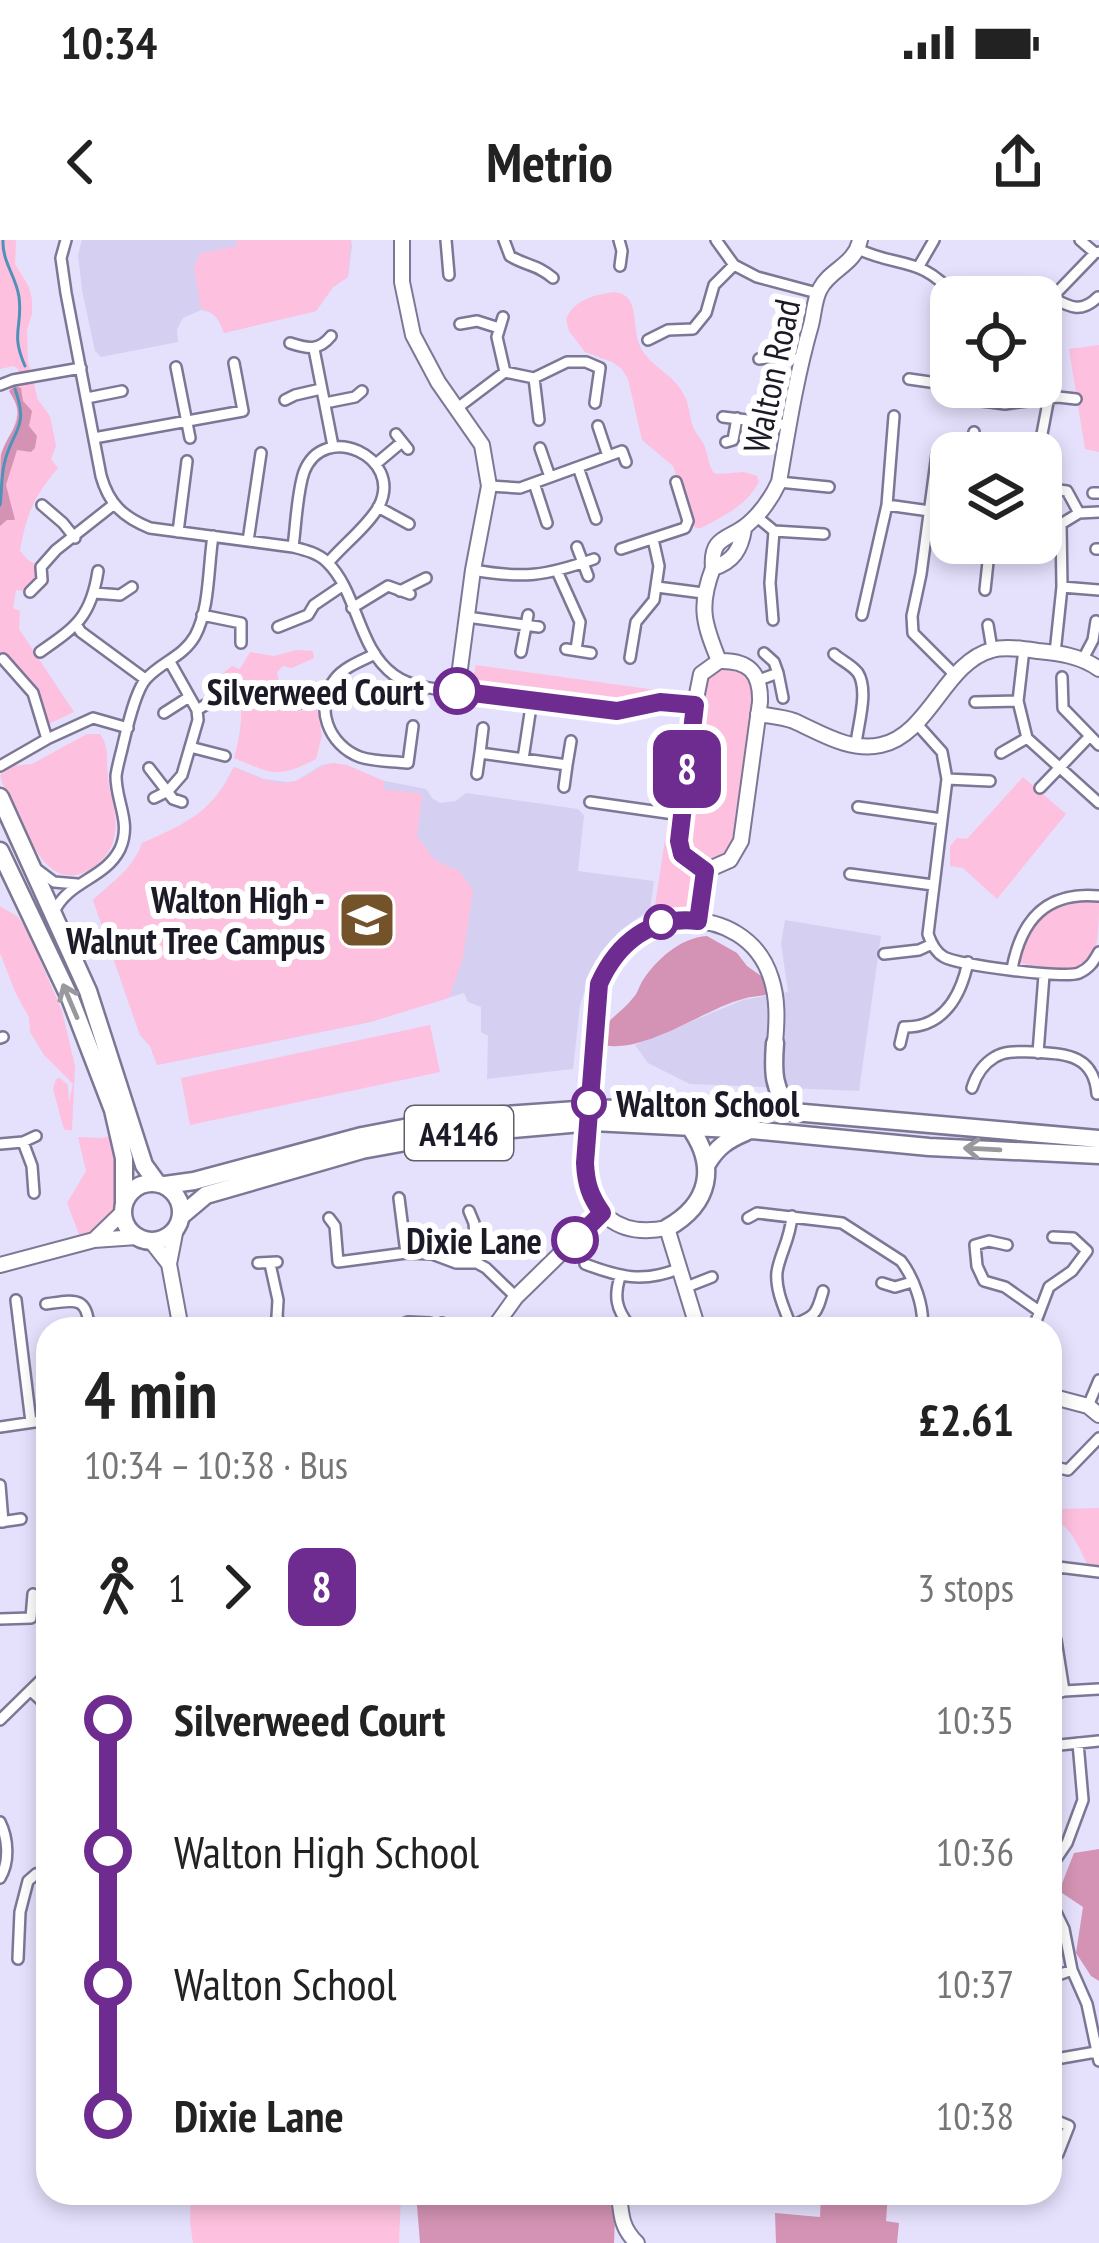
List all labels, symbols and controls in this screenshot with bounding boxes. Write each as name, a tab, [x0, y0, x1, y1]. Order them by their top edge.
text: 10:34	[60, 13, 157, 71]
text: Metrio	[486, 127, 613, 197]
icon: back	[48, 129, 114, 195]
icon: share	[985, 129, 1051, 195]
map controls	[930, 276, 1062, 564]
button: locate	[930, 276, 1062, 408]
street label: Walton Road	[732, 295, 810, 457]
button: layers	[930, 432, 1062, 564]
place label: Silverweed Court	[207, 668, 425, 715]
marker: Silverweed Court	[435, 669, 479, 713]
line badge: 8	[648, 730, 726, 808]
text: 8	[677, 741, 697, 796]
place label: Walton High - Walnut Tree Campus	[65, 876, 325, 964]
school or university icon: Walton High - Walnut Tree Campus	[336, 889, 398, 951]
unlabelled marker	[645, 906, 677, 938]
one-way arrow	[58, 983, 80, 1019]
place label: Walton School	[615, 1080, 800, 1127]
marker: Walton School	[573, 1087, 605, 1119]
road number: A4146	[405, 1106, 513, 1160]
one-way arrow	[963, 1138, 1002, 1161]
place label: Dixie Lane	[406, 1217, 542, 1264]
marker: Dixie Lane	[553, 1218, 597, 1262]
text: 4 min	[84, 1351, 217, 1436]
text: £2.61	[918, 1390, 1014, 1448]
text: 10:34 – 10:38 · Bus	[84, 1439, 348, 1490]
icon: walk	[84, 1554, 150, 1620]
icon: forward	[204, 1554, 270, 1620]
text: 8	[312, 1559, 332, 1614]
text: 1	[168, 1562, 186, 1613]
text: 3 stops	[918, 1562, 1014, 1613]
text: Silverweed Court	[174, 1690, 445, 1748]
text: 10:35	[936, 1694, 1014, 1745]
text: Walton High School	[174, 1822, 479, 1880]
text: 10:36	[936, 1826, 1014, 1877]
text: Walton School	[174, 1954, 396, 2012]
text: 10:37	[936, 1958, 1014, 2009]
text: Dixie Lane	[174, 2086, 344, 2144]
text: 10:38	[936, 2090, 1014, 2141]

